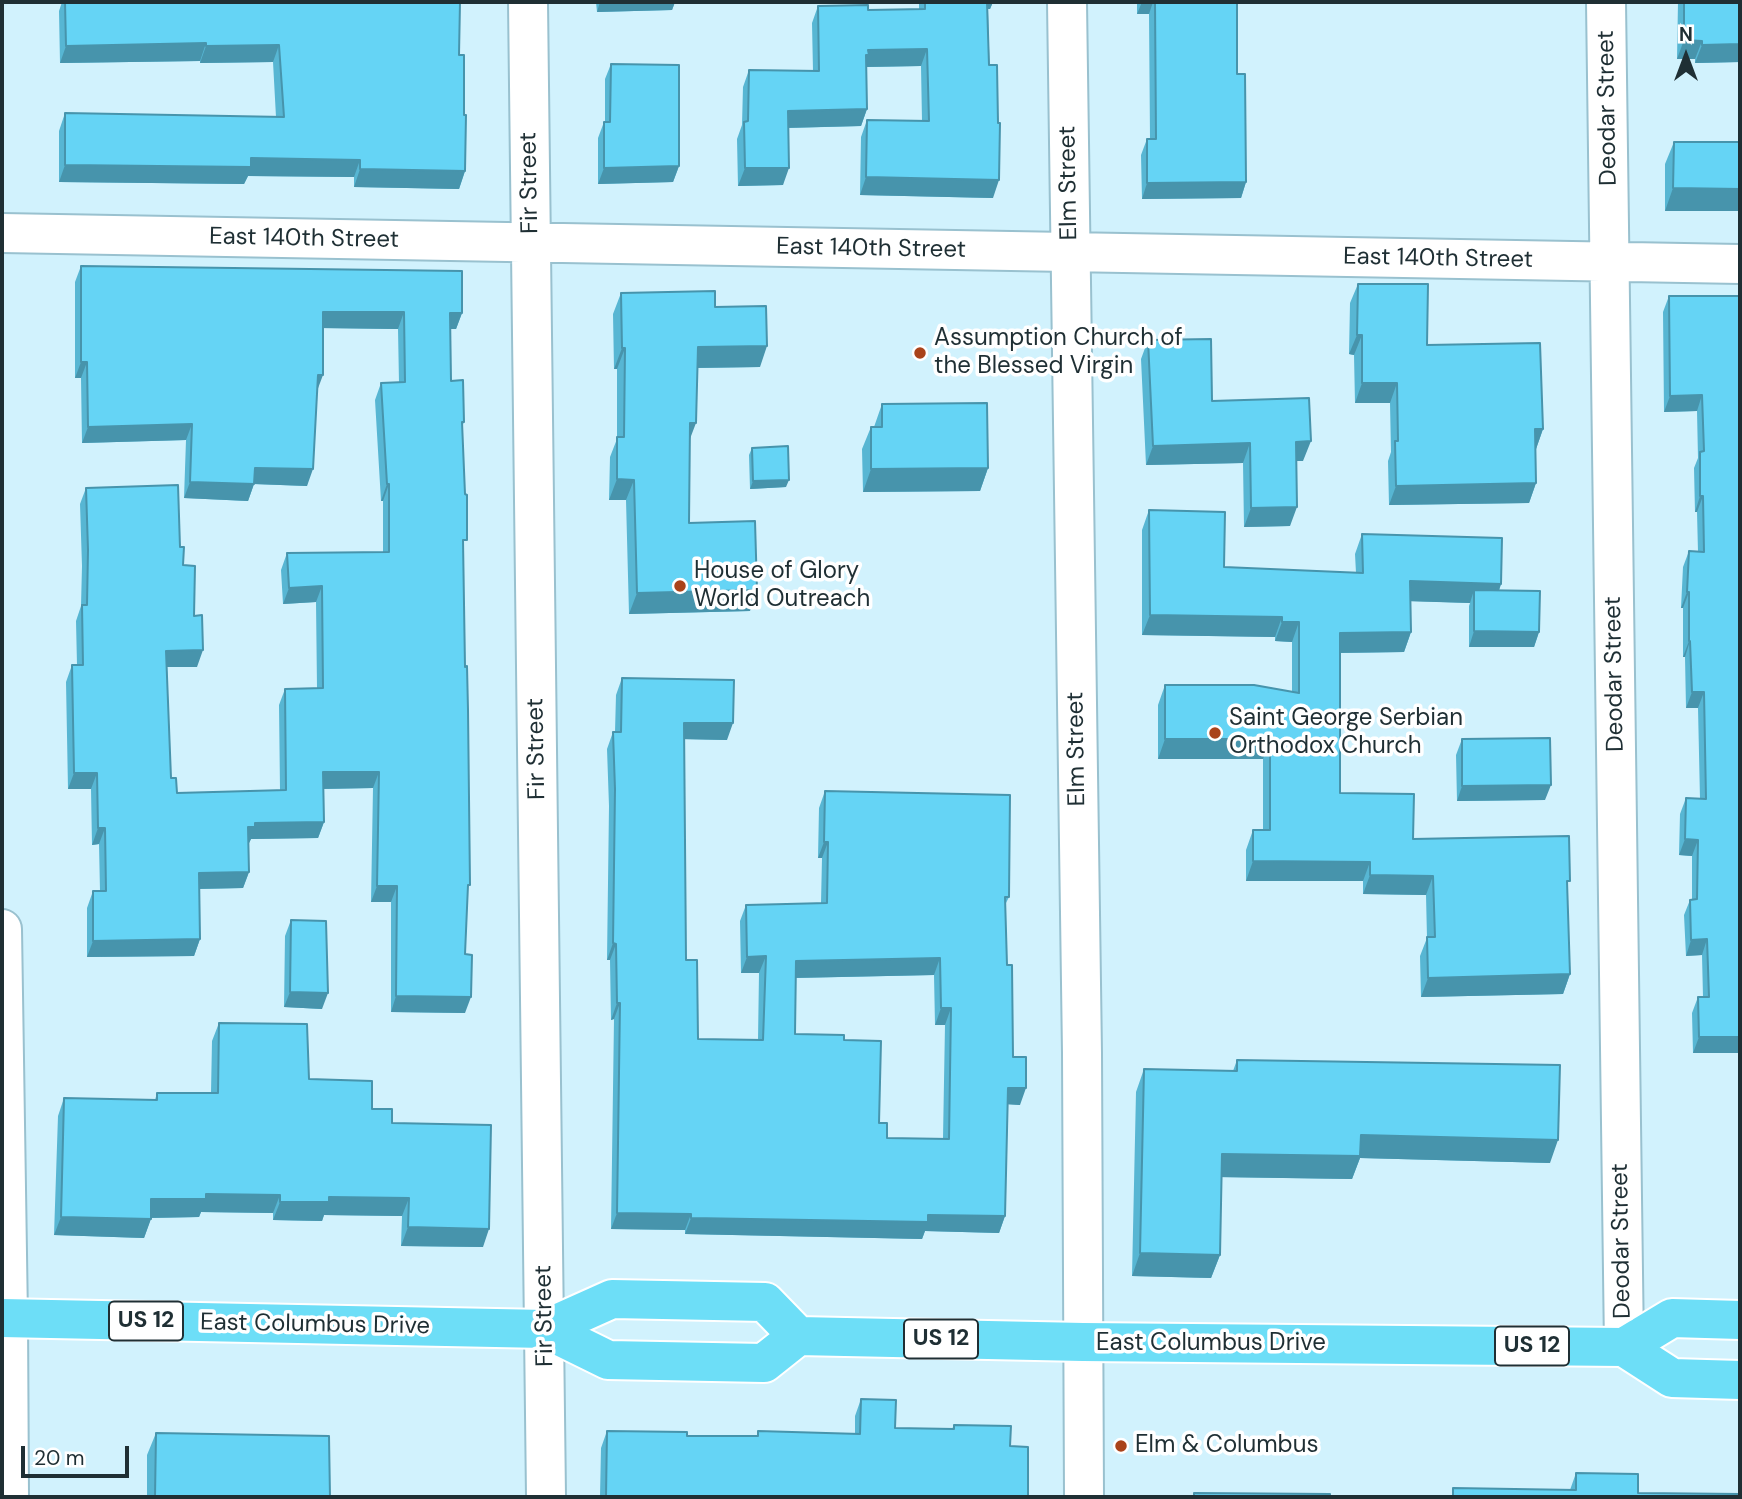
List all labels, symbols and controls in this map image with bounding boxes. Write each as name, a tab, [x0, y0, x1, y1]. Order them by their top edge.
north arrow	[1651, 21, 1721, 91]
text: N	[1679, 22, 1693, 47]
street label: Deodar Street	[1592, 30, 1624, 186]
street label: Elm Street	[1054, 125, 1084, 241]
street label: Fir Street	[515, 132, 545, 234]
street label: East 140th Street	[209, 223, 399, 255]
street label: East 140th Street	[776, 233, 966, 265]
street label: East 140th Street	[1343, 243, 1533, 275]
place label: Assumption Church of the Blessed Virgin	[934, 325, 1183, 381]
marker: Assumption Church of the Blessed Virgin	[912, 345, 928, 361]
place label: House of Glory World Outreach	[694, 558, 870, 614]
marker: House of Glory World Outreach	[672, 578, 688, 594]
street label: Deodar Street	[1599, 596, 1631, 752]
street label: Elm Street	[1062, 691, 1092, 807]
street label: Fir Street	[522, 698, 552, 800]
place label: Saint George Serbian Orthodox Church	[1229, 705, 1463, 761]
marker: Saint George Serbian Orthodox Church	[1207, 725, 1223, 741]
street label: Deodar Street	[1606, 1163, 1638, 1319]
street label: Fir Street	[530, 1265, 560, 1367]
road number: US 12	[109, 1302, 183, 1340]
street label: East Columbus Drive	[200, 1309, 430, 1341]
road number: US 12	[904, 1320, 978, 1358]
road number: US 12	[1495, 1326, 1569, 1366]
street label: East Columbus Drive	[1096, 1330, 1326, 1358]
scale bar	[24, 1432, 133, 1476]
place label: Elm & Columbus	[1135, 1432, 1318, 1460]
marker: Elm & Columbus	[1113, 1438, 1129, 1454]
text: 20 m	[34, 1444, 85, 1472]

